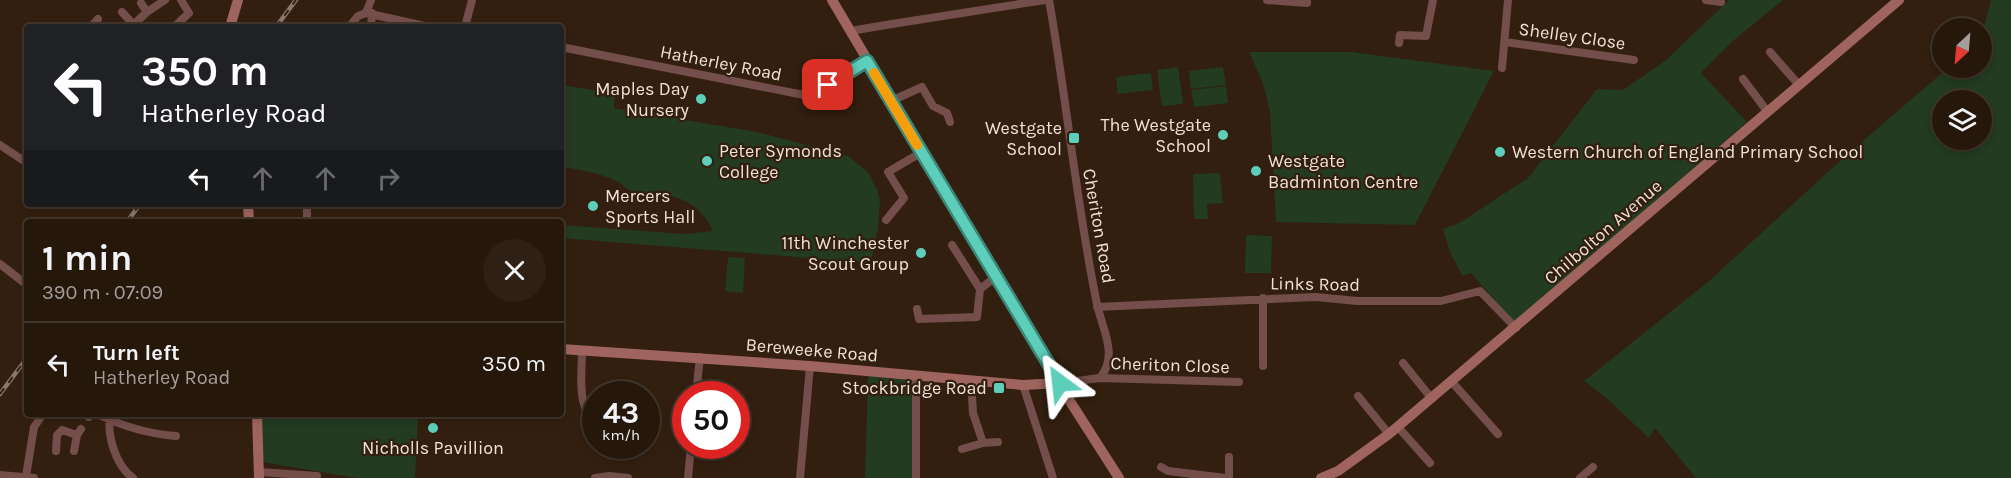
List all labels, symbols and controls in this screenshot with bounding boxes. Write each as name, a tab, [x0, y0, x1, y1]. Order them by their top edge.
street label: Shelley Close	[1517, 18, 1627, 54]
north arrow	[1932, 18, 1992, 78]
map controls	[1932, 18, 1992, 150]
street label: Hatherley Road	[658, 40, 784, 86]
text: 350 m	[141, 46, 269, 96]
icon: left	[42, 48, 120, 126]
pin	[802, 59, 853, 110]
icon: arrive	[811, 68, 844, 101]
place label: Maples Day Nursery	[595, 78, 690, 121]
button: layers	[1932, 90, 1992, 150]
marker: Maples Day Nursery	[694, 92, 708, 106]
text: Hatherley Road	[141, 97, 327, 129]
place label: The Westgate School	[1101, 114, 1211, 157]
place label: Westgate School	[985, 117, 1062, 160]
marker: The Westgate School	[1216, 128, 1230, 142]
marker: Westgate School	[1067, 131, 1081, 145]
place label: Peter Symonds College	[719, 140, 842, 183]
place label: Western Church of England Primary School	[1512, 141, 1863, 163]
marker: Western Church of England Primary School	[1493, 145, 1507, 159]
place label: Westgate Badminton Centre	[1268, 150, 1418, 193]
marker: Peter Symonds College	[700, 154, 714, 168]
icon: left	[183, 162, 216, 195]
icon: ahead	[246, 162, 279, 195]
icon: ahead	[309, 162, 342, 195]
icon: right	[372, 162, 405, 195]
marker: Westgate Badminton Centre	[1249, 164, 1263, 178]
street label: Cheriton Road	[1078, 167, 1120, 285]
street label: Chilbolton Avenue	[1540, 175, 1666, 289]
place label: Mercers Sports Hall	[605, 185, 695, 228]
marker: Mercers Sports Hall	[586, 199, 600, 213]
place label: 11th Winchester Scout Group	[782, 232, 909, 275]
text: 1 min	[42, 237, 132, 279]
button: close	[483, 239, 546, 302]
marker: 11th Winchester Scout Group	[914, 246, 928, 260]
street label: Links Road	[1270, 272, 1360, 296]
text: 390 m · 07:09	[42, 281, 163, 304]
street label: Bereweeke Road	[745, 333, 879, 367]
text: Turn left	[93, 340, 180, 366]
icon: left	[42, 348, 75, 381]
text: 350 m	[482, 351, 546, 377]
position arrow	[1028, 351, 1092, 415]
street label: Cheriton Close	[1110, 352, 1230, 378]
text: Hatherley Road	[93, 366, 230, 389]
place label: Stockbridge Road	[842, 377, 987, 399]
speed limit sign: 50	[672, 381, 750, 459]
marker: Stockbridge Road	[992, 381, 1006, 395]
text: 43	[603, 395, 639, 431]
marker: Nicholls Pavillion	[426, 421, 440, 435]
text: km/h	[602, 426, 640, 444]
place label: Nicholls Pavillion	[362, 437, 504, 459]

